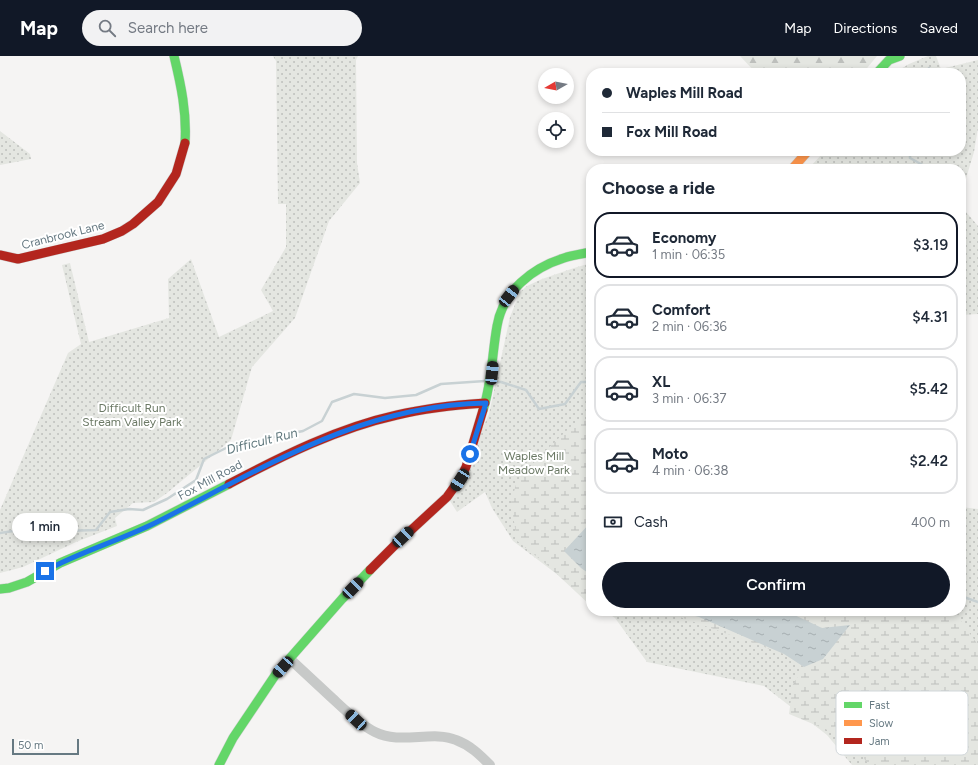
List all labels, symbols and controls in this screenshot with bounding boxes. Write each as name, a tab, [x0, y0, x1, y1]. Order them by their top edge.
search box	[82, 10, 362, 46]
text: Map	[20, 17, 58, 40]
icon: search	[96, 17, 118, 39]
text: Search here	[128, 19, 208, 37]
text: Map	[784, 20, 812, 37]
text: Directions	[834, 20, 897, 37]
text: Saved	[919, 20, 958, 37]
north arrow	[538, 68, 574, 104]
map controls	[538, 68, 574, 148]
text: Waples Mill Road	[626, 84, 743, 102]
button: locate	[538, 112, 574, 148]
text: Fox Mill Road	[626, 123, 717, 141]
text: Choose a ride	[602, 177, 715, 199]
street label: Cranbrook Lane	[20, 218, 106, 252]
icon: car	[604, 227, 640, 263]
text: Economy	[652, 229, 717, 247]
text: $3.19	[913, 236, 948, 254]
text: 1 min · 06:35	[652, 247, 725, 262]
car	[497, 283, 521, 309]
icon: car	[604, 299, 640, 335]
text: Comfort	[652, 301, 711, 319]
text: $4.31	[912, 308, 948, 326]
text: 2 min · 06:36	[652, 319, 727, 334]
car	[485, 360, 499, 386]
icon: car	[604, 371, 640, 407]
text: XL	[652, 373, 670, 391]
text: $5.42	[909, 380, 948, 398]
text: 3 min · 06:37	[652, 391, 726, 406]
park label: Difficult Run Stream Valley Park	[82, 401, 182, 429]
water label: Difficult Run	[225, 425, 299, 457]
icon: car	[604, 443, 640, 479]
route start	[461, 445, 479, 463]
text: Moto	[652, 445, 688, 463]
park label: Waples Mill Meadow Park	[498, 449, 570, 477]
text: $2.42	[910, 452, 948, 470]
street label: Fox Mill Road	[175, 457, 245, 503]
text: 4 min · 06:38	[652, 463, 728, 478]
car	[448, 467, 472, 493]
icon: cash	[602, 511, 624, 533]
callout: 1 min	[12, 513, 78, 541]
text: Cash	[634, 513, 668, 531]
text: 400 m	[911, 515, 950, 530]
text: 1 min	[30, 519, 60, 534]
car	[390, 524, 416, 550]
route end	[36, 562, 54, 580]
button: Confirm	[602, 562, 950, 608]
car	[340, 575, 366, 601]
car	[271, 654, 295, 680]
legend	[836, 691, 968, 755]
text: Fast	[869, 699, 890, 712]
car	[343, 707, 369, 733]
text: Slow	[869, 717, 893, 730]
text: Jam	[869, 735, 890, 748]
scale bar	[12, 737, 79, 756]
text: 50 m	[18, 739, 43, 752]

